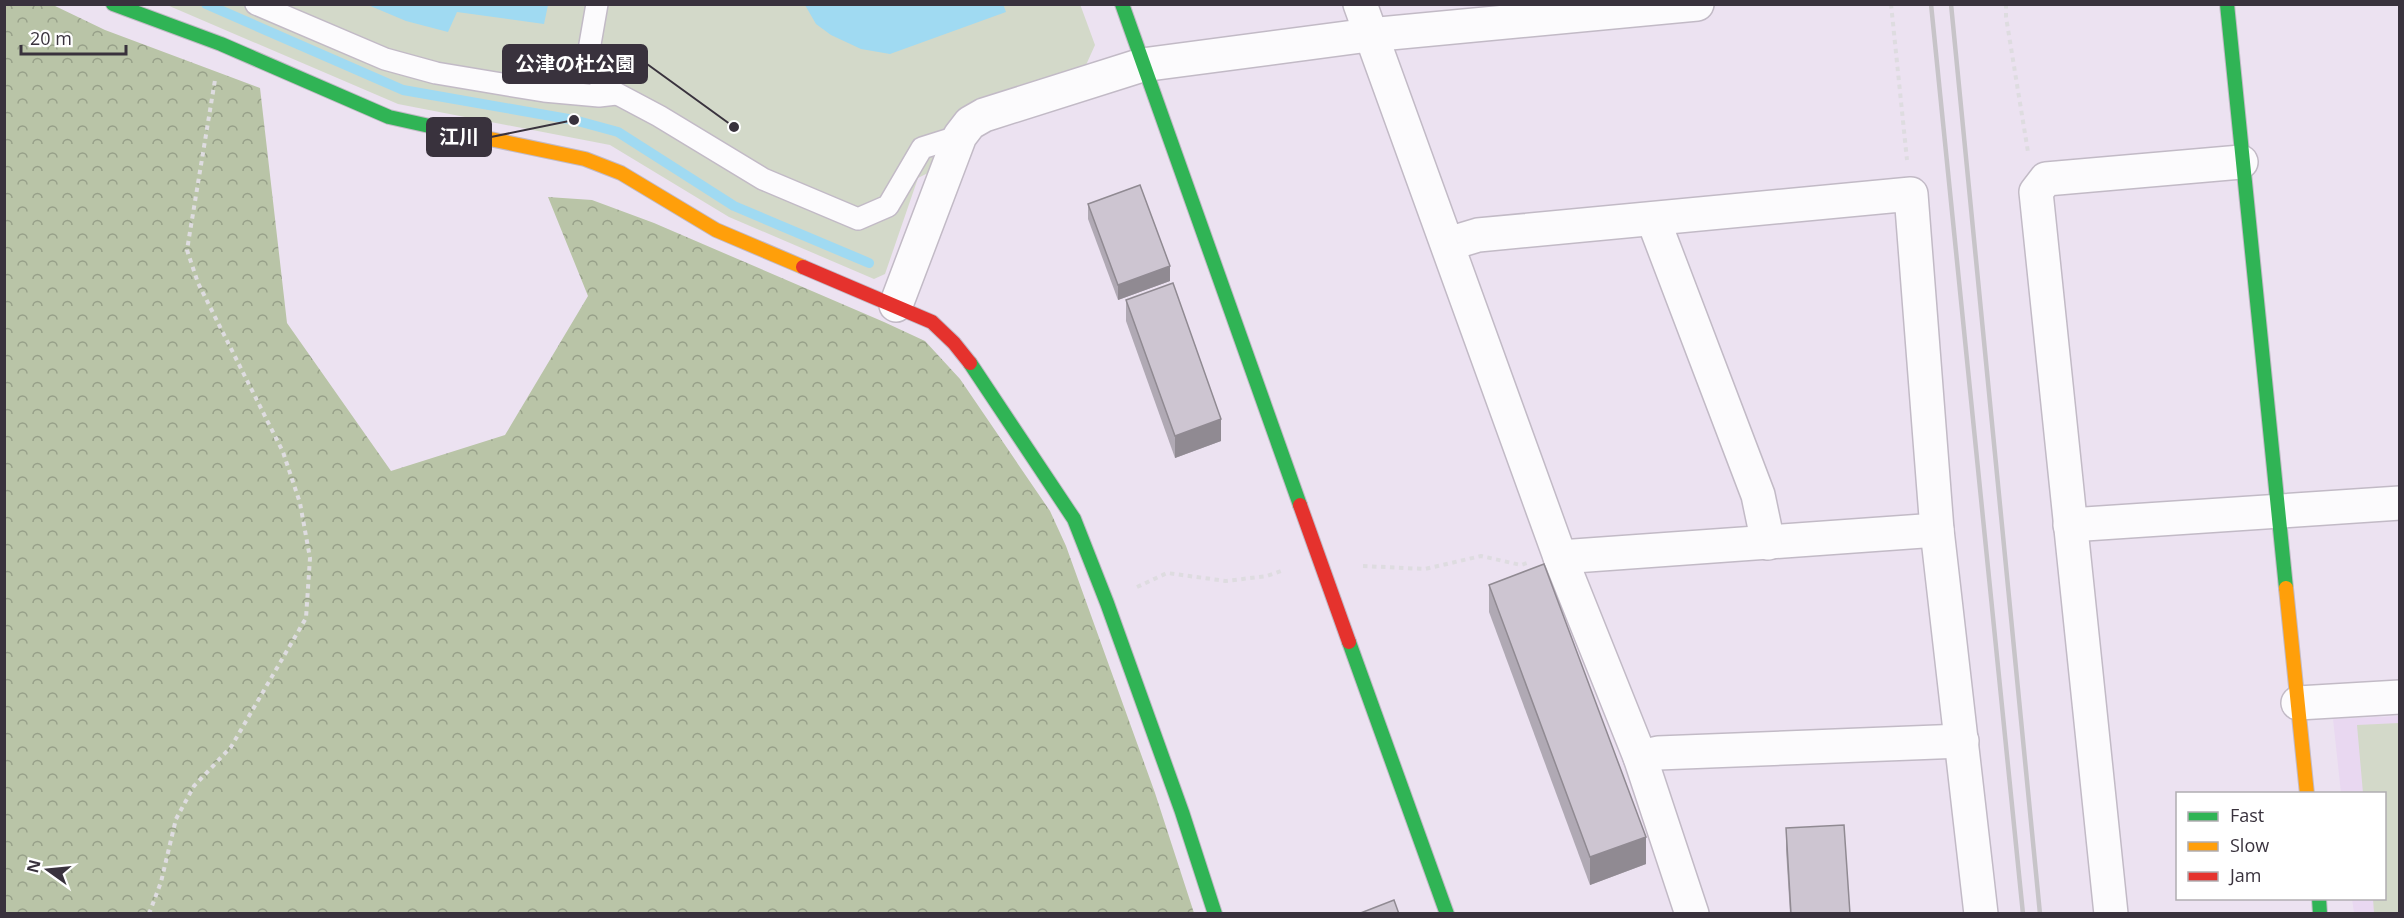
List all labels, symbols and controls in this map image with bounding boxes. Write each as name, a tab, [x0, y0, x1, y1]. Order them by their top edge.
scale bar	[21, 18, 126, 56]
text: 20 m	[30, 26, 72, 50]
callout: 公津の杜公園	[503, 45, 647, 83]
text: 公津の杜公園	[515, 50, 635, 77]
callout: 江川	[427, 118, 491, 156]
text: 江川	[439, 123, 479, 150]
legend	[2176, 792, 2386, 900]
text: Fast	[2230, 803, 2264, 827]
text: Slow	[2230, 833, 2269, 857]
north arrow	[18, 840, 78, 900]
text: N	[21, 857, 46, 875]
text: Jam	[2228, 863, 2262, 887]

